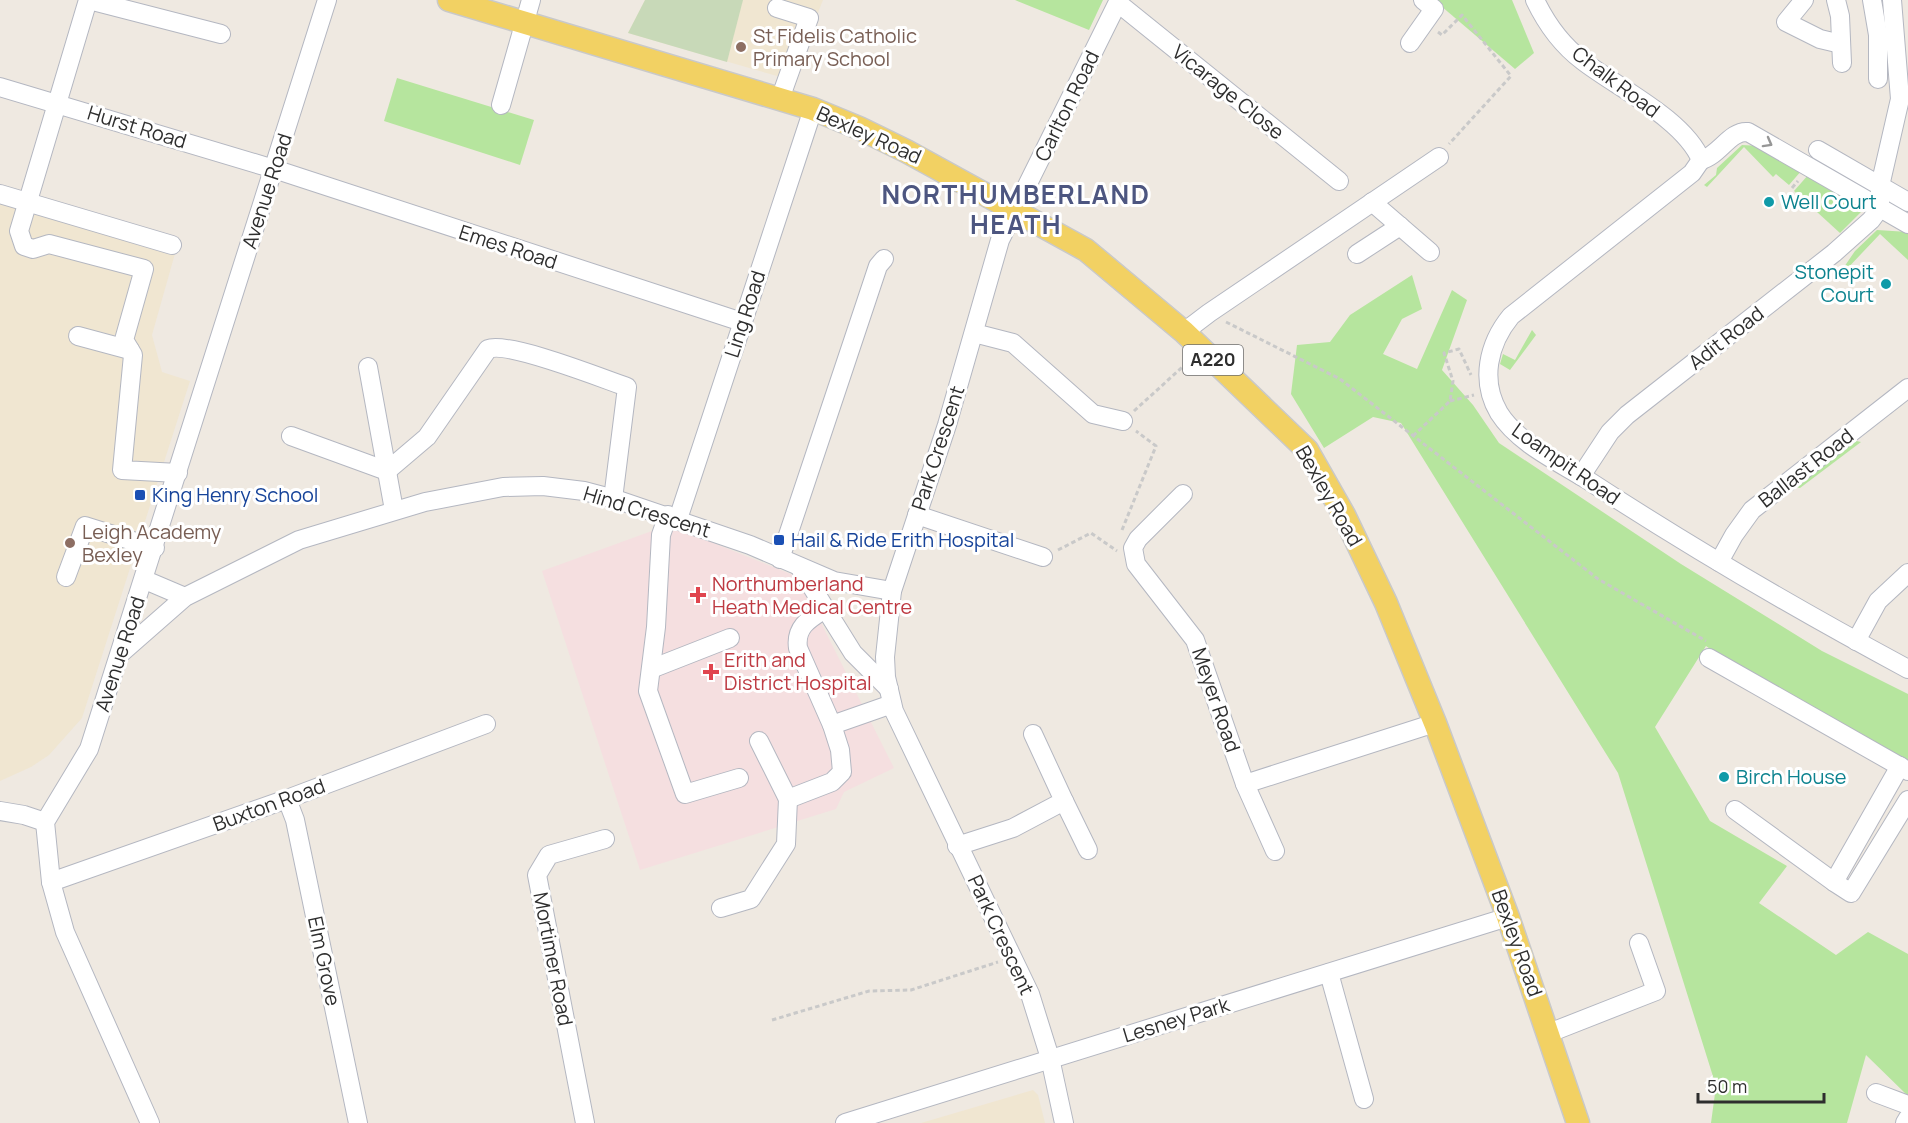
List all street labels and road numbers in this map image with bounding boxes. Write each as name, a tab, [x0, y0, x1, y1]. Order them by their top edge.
street label: Vicarage Close	[1167, 38, 1290, 145]
street label: Chalk Road	[1567, 40, 1666, 123]
street label: Carlton Road	[1028, 46, 1105, 166]
street label: Hurst Road	[84, 99, 190, 154]
street label: Bexley Road	[812, 99, 926, 170]
street label: Avenue Road	[235, 130, 298, 252]
street label: Emes Road	[456, 218, 561, 275]
street label: Ling Road	[718, 267, 771, 361]
street label: Adit Road	[1682, 300, 1769, 376]
road number: A220	[1183, 345, 1243, 375]
street label: Park Crescent	[905, 382, 970, 514]
street label: Loampit Road	[1507, 416, 1626, 511]
street label: Ballast Road	[1753, 422, 1859, 513]
street label: Bexley Road	[1290, 440, 1369, 551]
street label: Hind Crescent	[580, 479, 714, 544]
street label: Avenue Road	[88, 593, 151, 715]
street label: Meyer Road	[1186, 644, 1247, 756]
street label: Buxton Road	[209, 772, 329, 837]
street label: Park Crescent	[962, 870, 1041, 999]
street label: Bexley Road	[1486, 885, 1549, 1000]
street label: Mortimer Road	[527, 890, 580, 1028]
street label: Elm Grove	[302, 914, 347, 1008]
street label: Lesney Park	[1119, 990, 1233, 1049]

